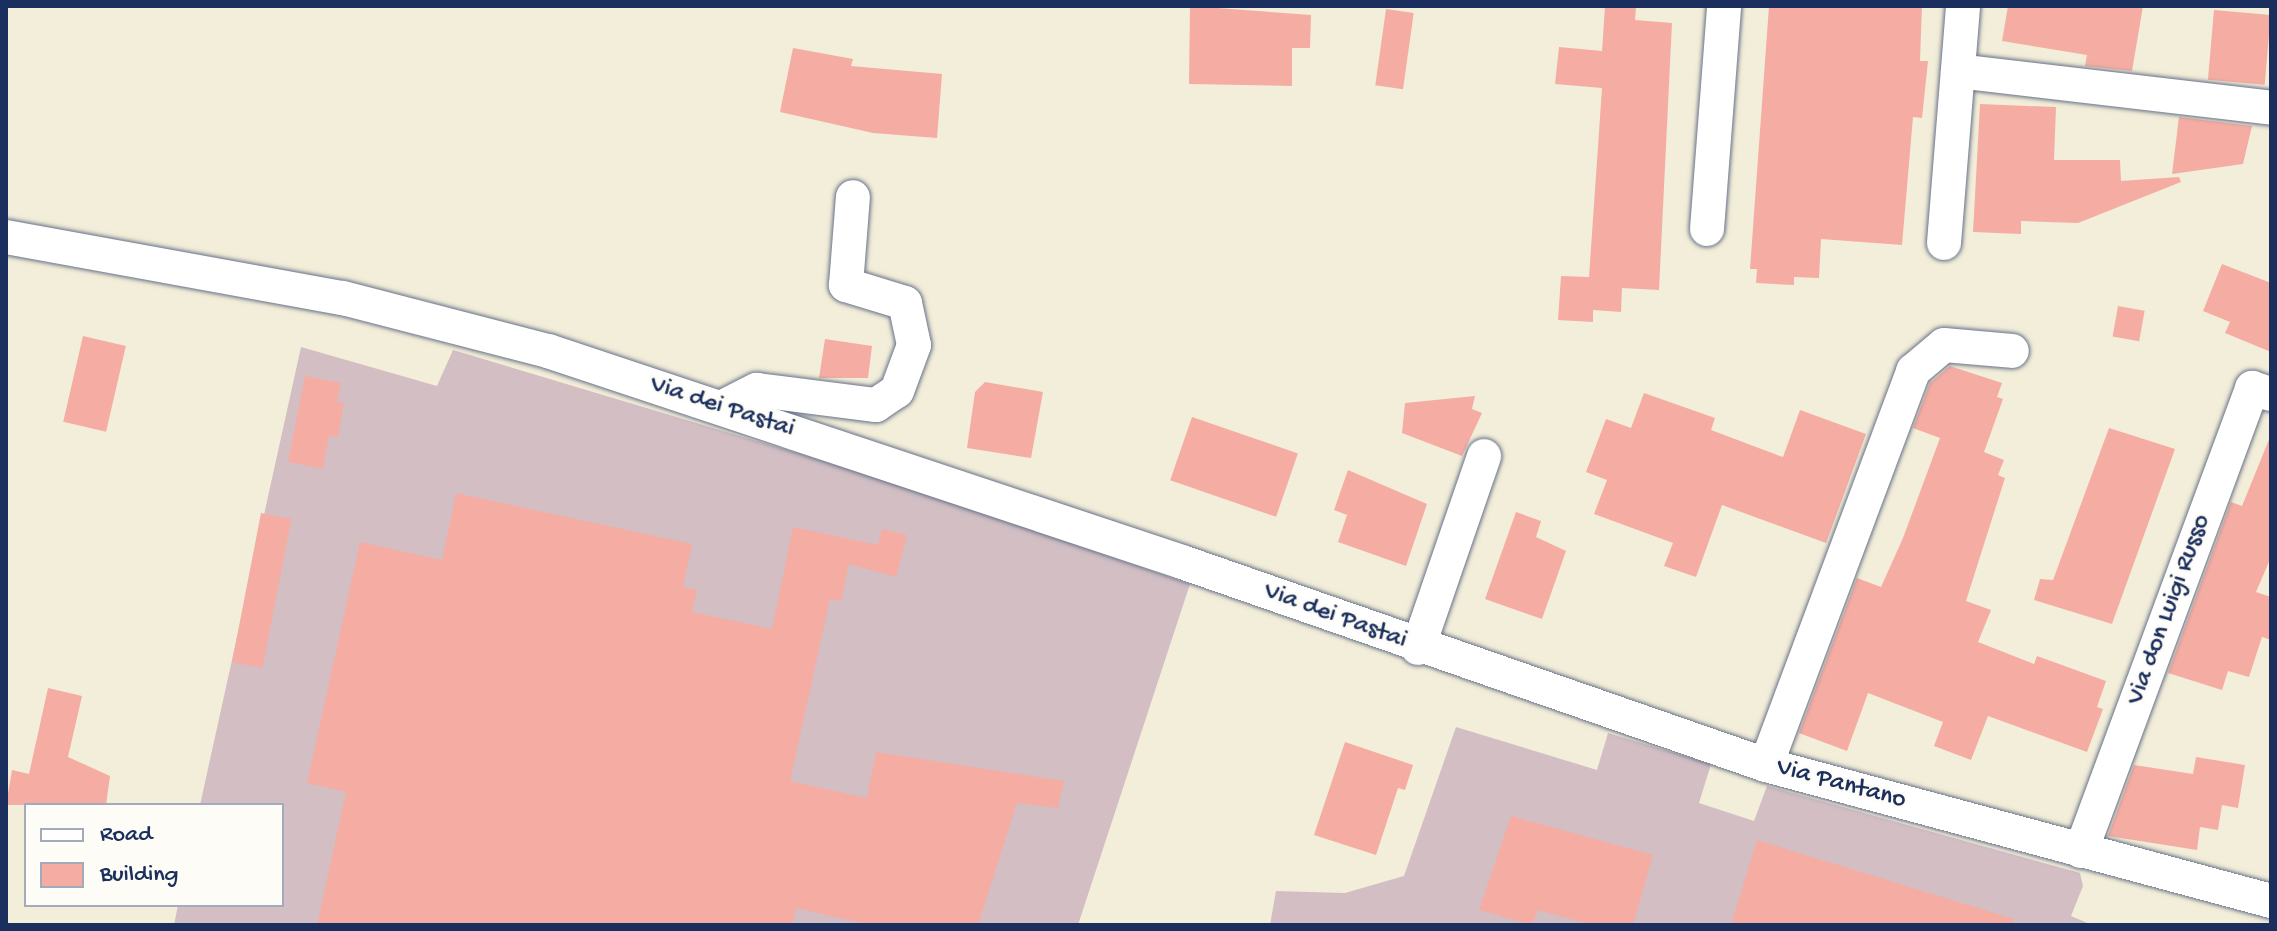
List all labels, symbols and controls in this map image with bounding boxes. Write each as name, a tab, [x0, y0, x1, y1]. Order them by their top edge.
street label: Via dei Pastai	[646, 370, 798, 446]
street label: Via don Luigi Russo	[2121, 511, 2219, 709]
street label: Via dei Pastai	[1259, 577, 1411, 657]
street label: Via Pantano	[1773, 753, 1909, 817]
legend	[24, 803, 284, 907]
text: Road	[100, 821, 152, 850]
text: Building	[100, 861, 178, 890]

